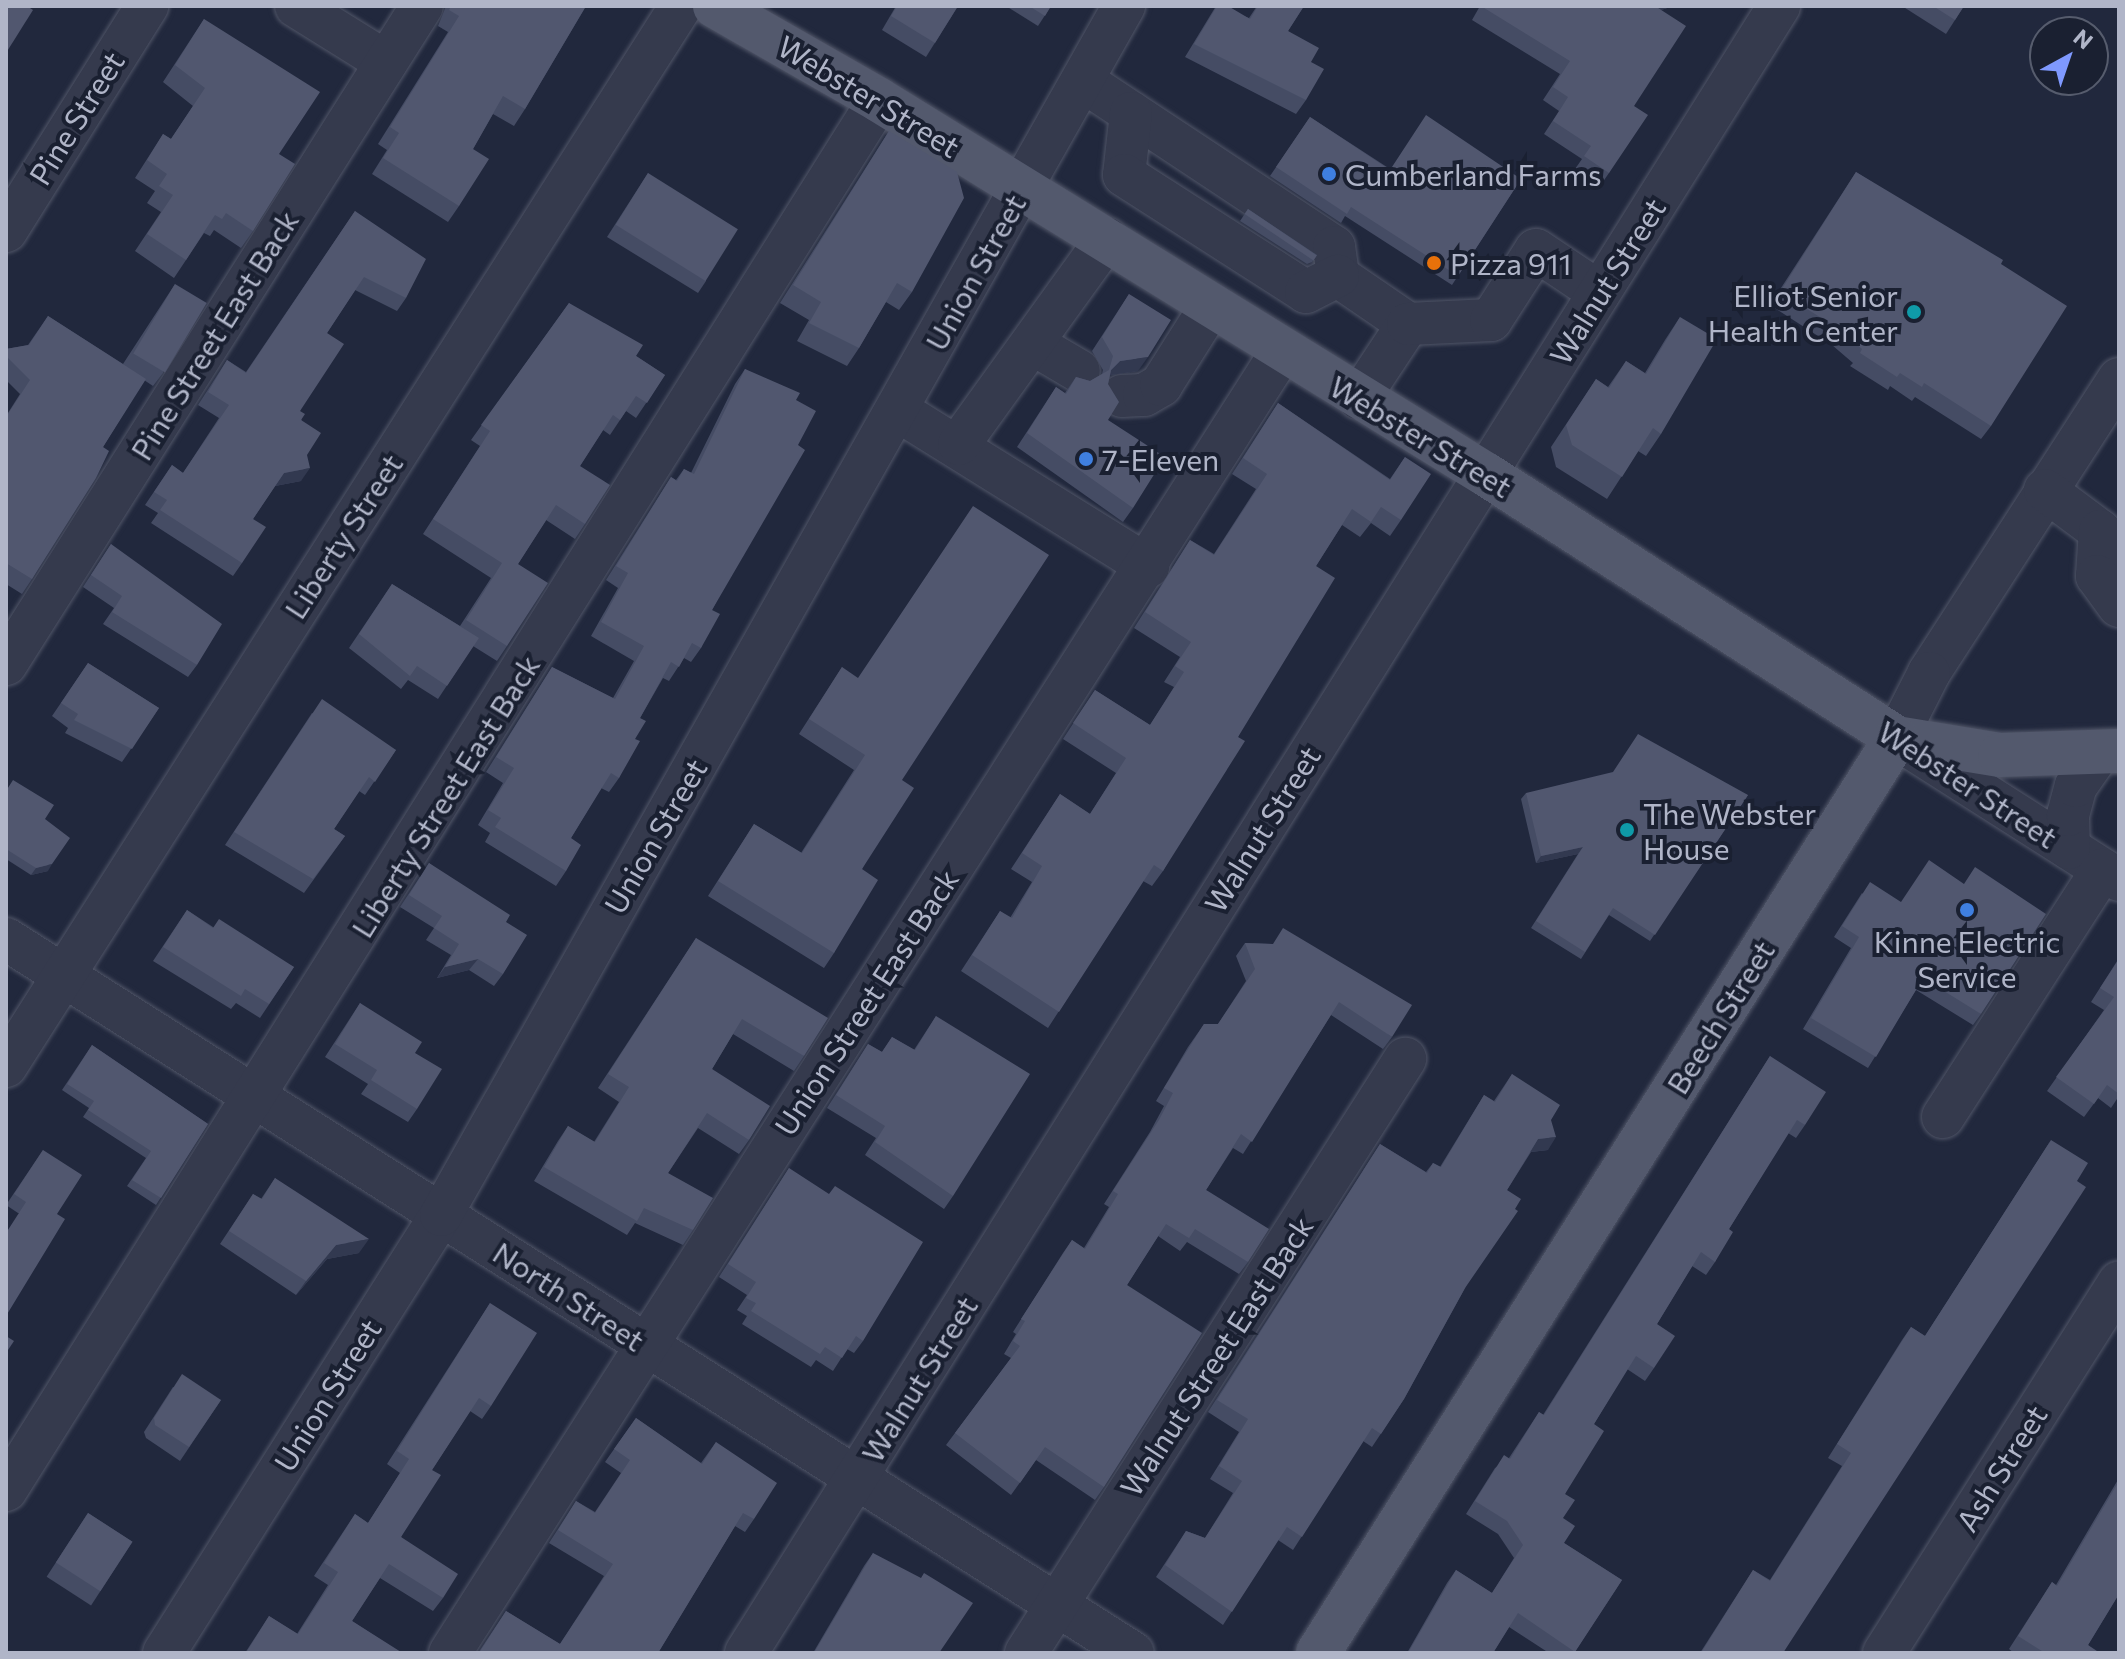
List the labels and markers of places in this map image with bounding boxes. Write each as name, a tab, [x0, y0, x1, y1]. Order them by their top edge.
place label: Cumberland Farms	[1345, 156, 1602, 192]
marker: Cumberland Farms	[1320, 165, 1338, 183]
place label: Pizza 911	[1450, 245, 1572, 281]
marker: Pizza 911	[1425, 254, 1443, 272]
place label: Elliot Senior Health Center	[1708, 277, 1898, 348]
marker: Elliot Senior Health Center	[1905, 303, 1923, 321]
place label: 7-Eleven	[1102, 441, 1219, 477]
marker: 7-Eleven	[1077, 450, 1095, 468]
place label: The Webster House	[1643, 795, 1816, 866]
marker: The Webster House	[1618, 821, 1636, 839]
marker: Kinne Electric Service	[1958, 901, 1976, 919]
place label: Kinne Electric Service	[1874, 923, 2060, 994]

